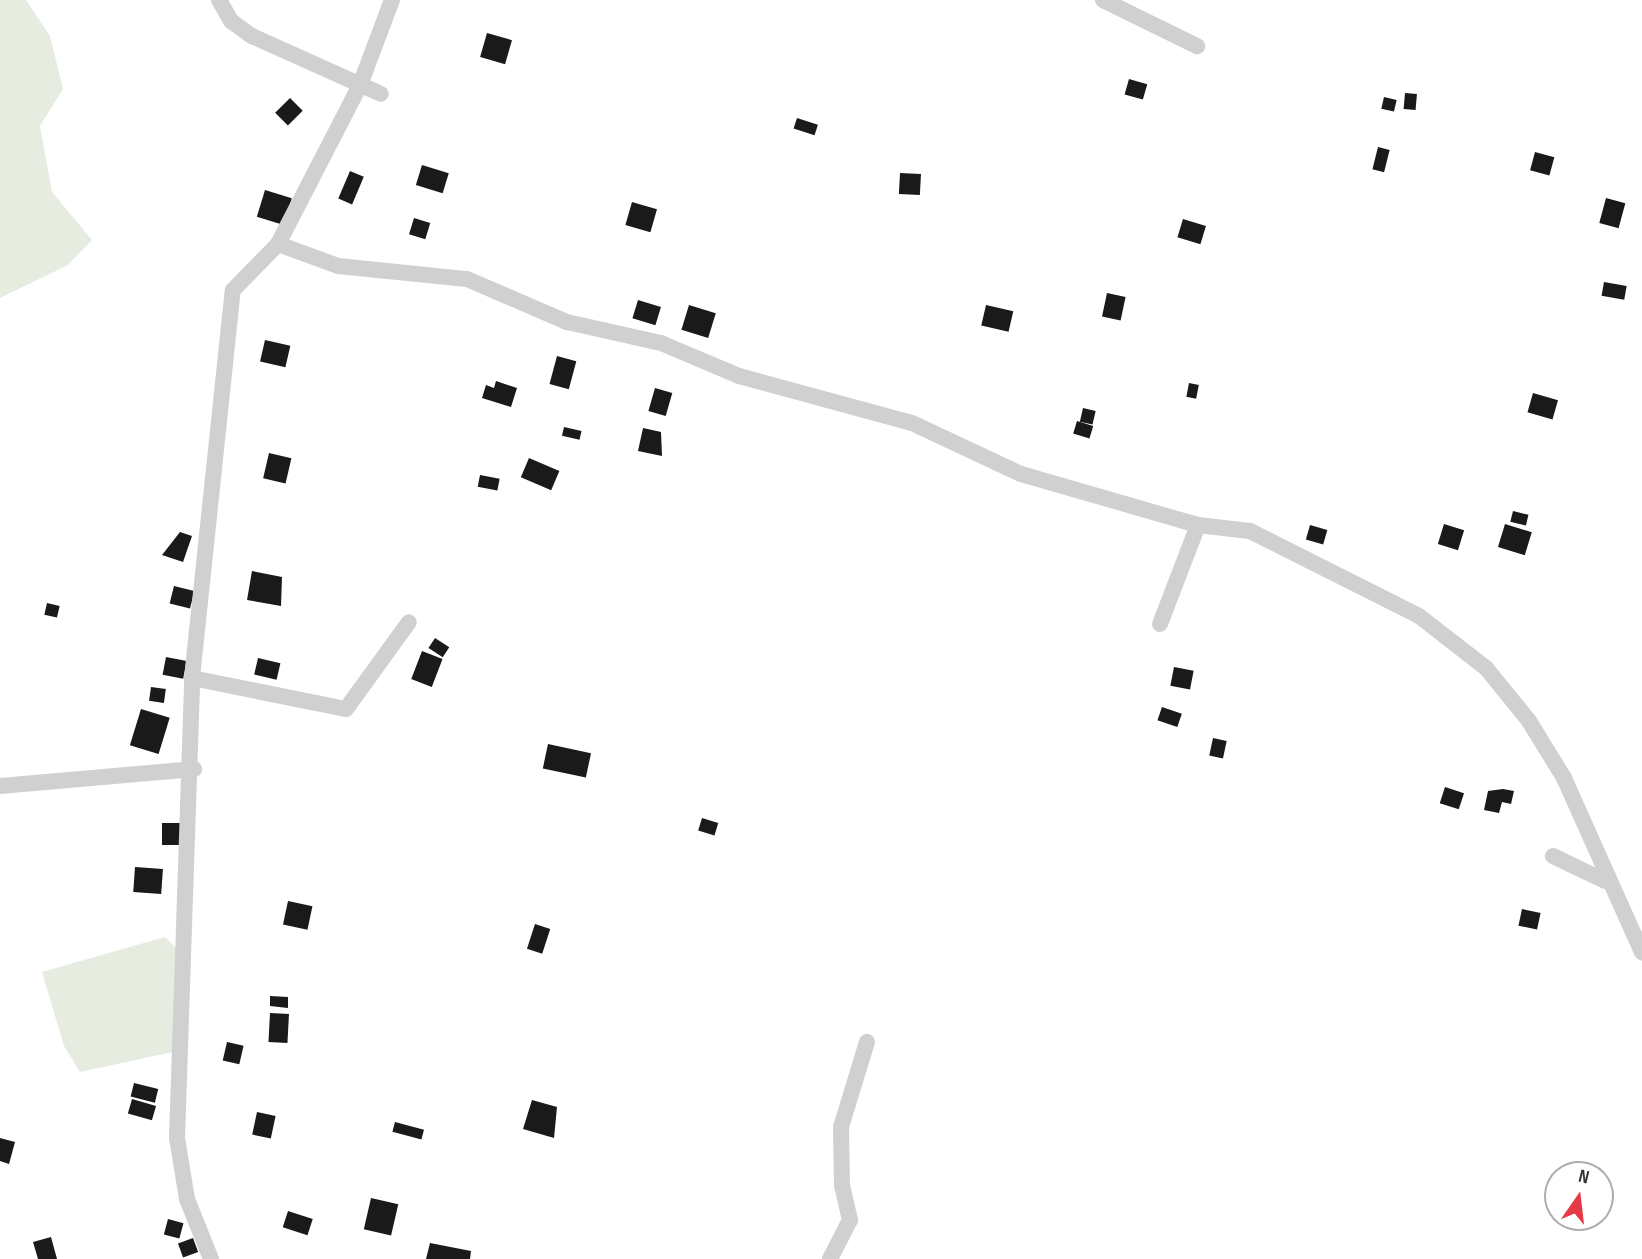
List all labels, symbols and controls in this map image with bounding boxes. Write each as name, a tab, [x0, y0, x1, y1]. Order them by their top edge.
north arrow	[1544, 1161, 1614, 1231]
text: N	[1576, 1165, 1591, 1189]

